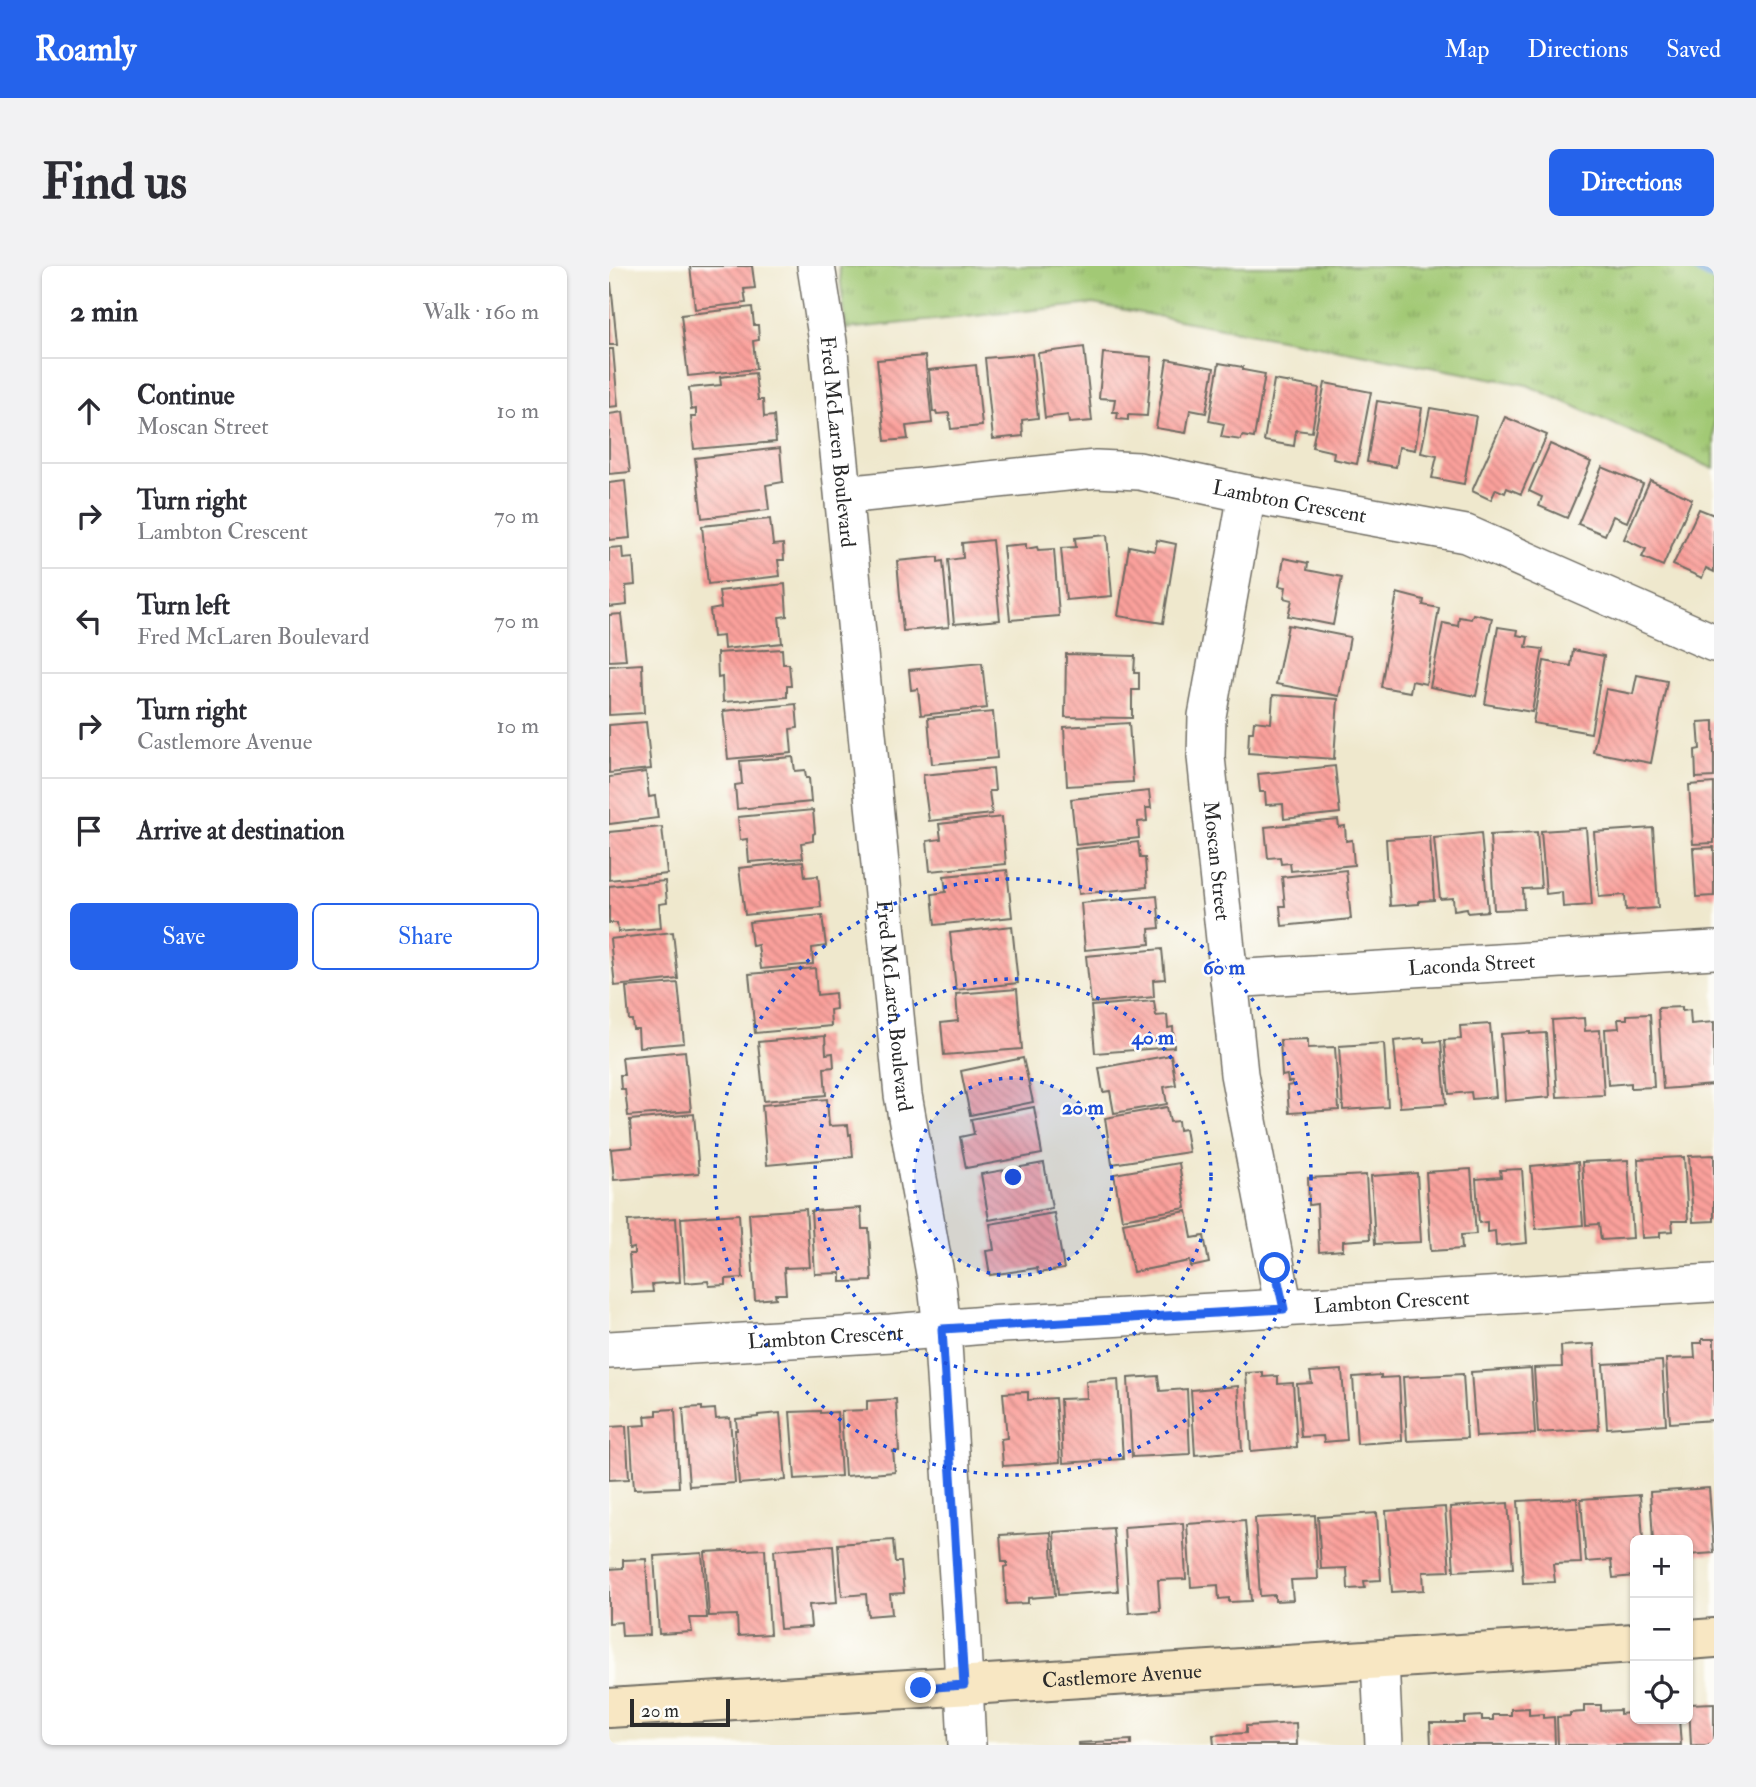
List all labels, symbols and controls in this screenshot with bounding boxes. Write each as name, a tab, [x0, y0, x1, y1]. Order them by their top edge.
text: Roamly	[35, 29, 136, 70]
text: Map	[1444, 34, 1489, 65]
text: Directions	[1527, 34, 1628, 65]
text: Saved	[1666, 34, 1721, 65]
button: Directions	[1549, 149, 1714, 216]
text: Find us	[42, 152, 187, 213]
text: 2 min	[70, 293, 138, 330]
text: Walk · 160 m	[423, 297, 539, 326]
street label: Fred McLaren Boulevard	[814, 335, 862, 549]
text: Continue	[137, 380, 235, 412]
icon: ahead	[70, 392, 108, 430]
text: 10 m	[496, 396, 539, 425]
text: Moscan Street	[137, 412, 269, 441]
street label: Lambton Crescent	[1210, 474, 1369, 529]
text: Turn right	[137, 485, 247, 517]
icon: right	[70, 497, 108, 535]
text: 70 m	[494, 501, 539, 530]
text: Lambton Crescent	[137, 517, 308, 546]
text: Turn left	[137, 590, 230, 622]
icon: left	[70, 602, 108, 640]
text: 70 m	[494, 606, 539, 635]
text: Fred McLaren Boulevard	[137, 622, 369, 651]
text: Turn right	[137, 695, 247, 727]
icon: right	[70, 707, 108, 745]
text: 10 m	[496, 711, 539, 740]
text: Castlemore Avenue	[137, 727, 312, 756]
street label: Moscan Street	[1197, 800, 1236, 922]
icon: arrive	[70, 812, 108, 850]
text: Arrive at destination	[137, 815, 345, 847]
street label: Fred McLaren Boulevard	[870, 899, 919, 1114]
button: Save	[70, 903, 298, 970]
button: Share	[312, 903, 539, 970]
street label: Laconda Street	[1407, 947, 1536, 982]
text: 60 m	[1203, 954, 1246, 981]
text: 40 m	[1131, 1024, 1175, 1051]
text: 20 m	[1062, 1094, 1105, 1121]
centre of rings	[1001, 1165, 1025, 1189]
route start	[1259, 1252, 1290, 1283]
street label: Lambton Crescent	[1313, 1284, 1470, 1320]
street label: Lambton Crescent	[747, 1318, 905, 1355]
map controls	[1630, 1535, 1693, 1724]
button: +	[1630, 1535, 1693, 1598]
button: −	[1630, 1598, 1693, 1661]
street label: Castlemore Avenue	[1041, 1657, 1203, 1694]
button: locate	[1630, 1661, 1693, 1724]
route end	[905, 1672, 936, 1703]
scale bar	[630, 1696, 730, 1728]
text: 20 m	[641, 1699, 679, 1723]

